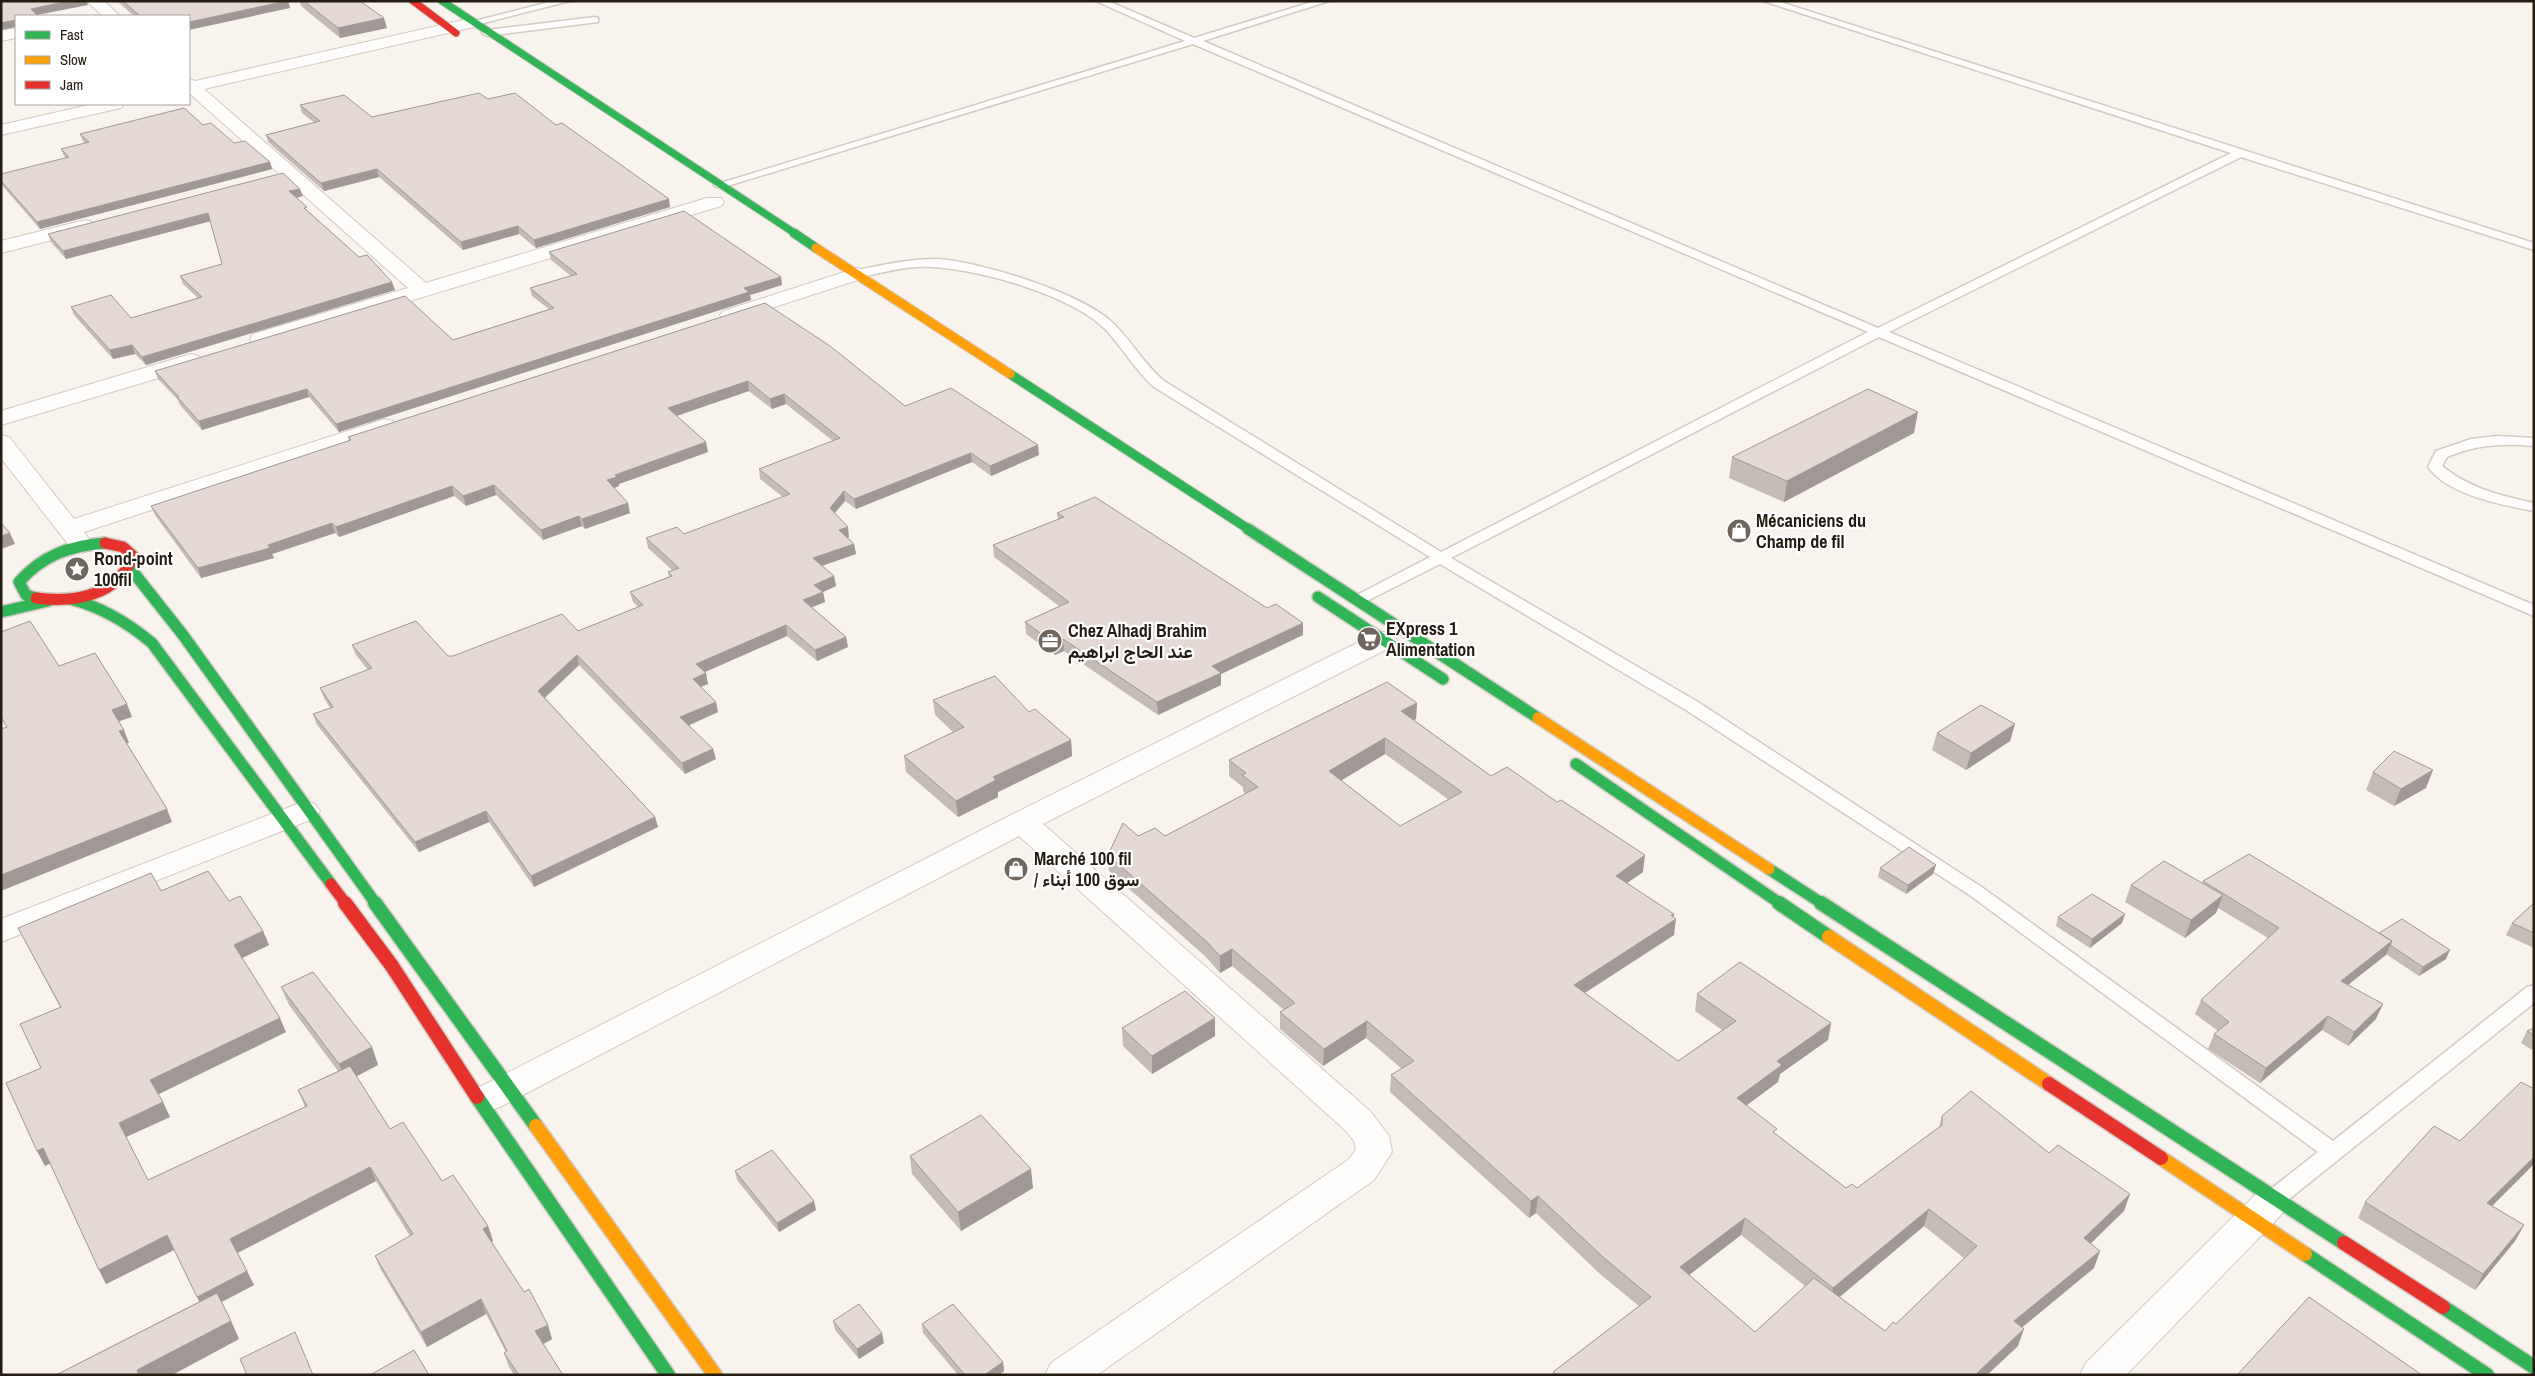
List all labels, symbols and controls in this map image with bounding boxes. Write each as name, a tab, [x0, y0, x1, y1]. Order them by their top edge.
legend	[15, 15, 190, 105]
text: Fast	[60, 24, 84, 45]
text: Slow	[60, 49, 87, 70]
text: Jam	[60, 74, 83, 95]
place label: Mécaniciens du Champ de fil	[1756, 508, 1866, 554]
shop icon: Mécaniciens du Champ de fil	[1726, 518, 1752, 544]
place label: Rond-point 100fil	[94, 546, 173, 592]
place icon: Rond-point 100fil	[64, 556, 90, 582]
place label: EXpress 1 Alimentation	[1386, 616, 1475, 662]
place label: Chez Alhadj Brahim عند الحاج ابراهيم	[1068, 618, 1207, 664]
supermarket icon: EXpress 1 Alimentation	[1356, 626, 1382, 652]
office icon: Chez Alhadj Brahim عند الحاج ابراهيم	[1037, 628, 1063, 654]
place label: Marché 100 fil / سوق 100 أبناء	[1034, 846, 1139, 892]
shop icon: Marché 100 fil / سوق 100 أبناء	[1003, 856, 1029, 882]

